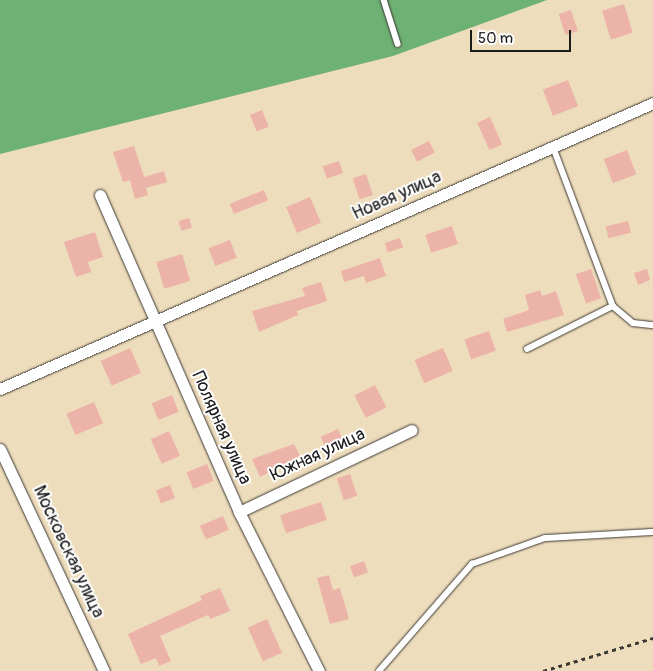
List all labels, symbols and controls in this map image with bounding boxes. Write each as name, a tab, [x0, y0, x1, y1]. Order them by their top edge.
scale bar	[473, 20, 574, 52]
text: 50 m	[478, 29, 513, 48]
street label: Новая улица	[349, 167, 445, 225]
street label: Полярная улица	[186, 368, 256, 488]
street label: Южная улица	[267, 424, 369, 486]
street label: Московская улица	[28, 482, 108, 622]

